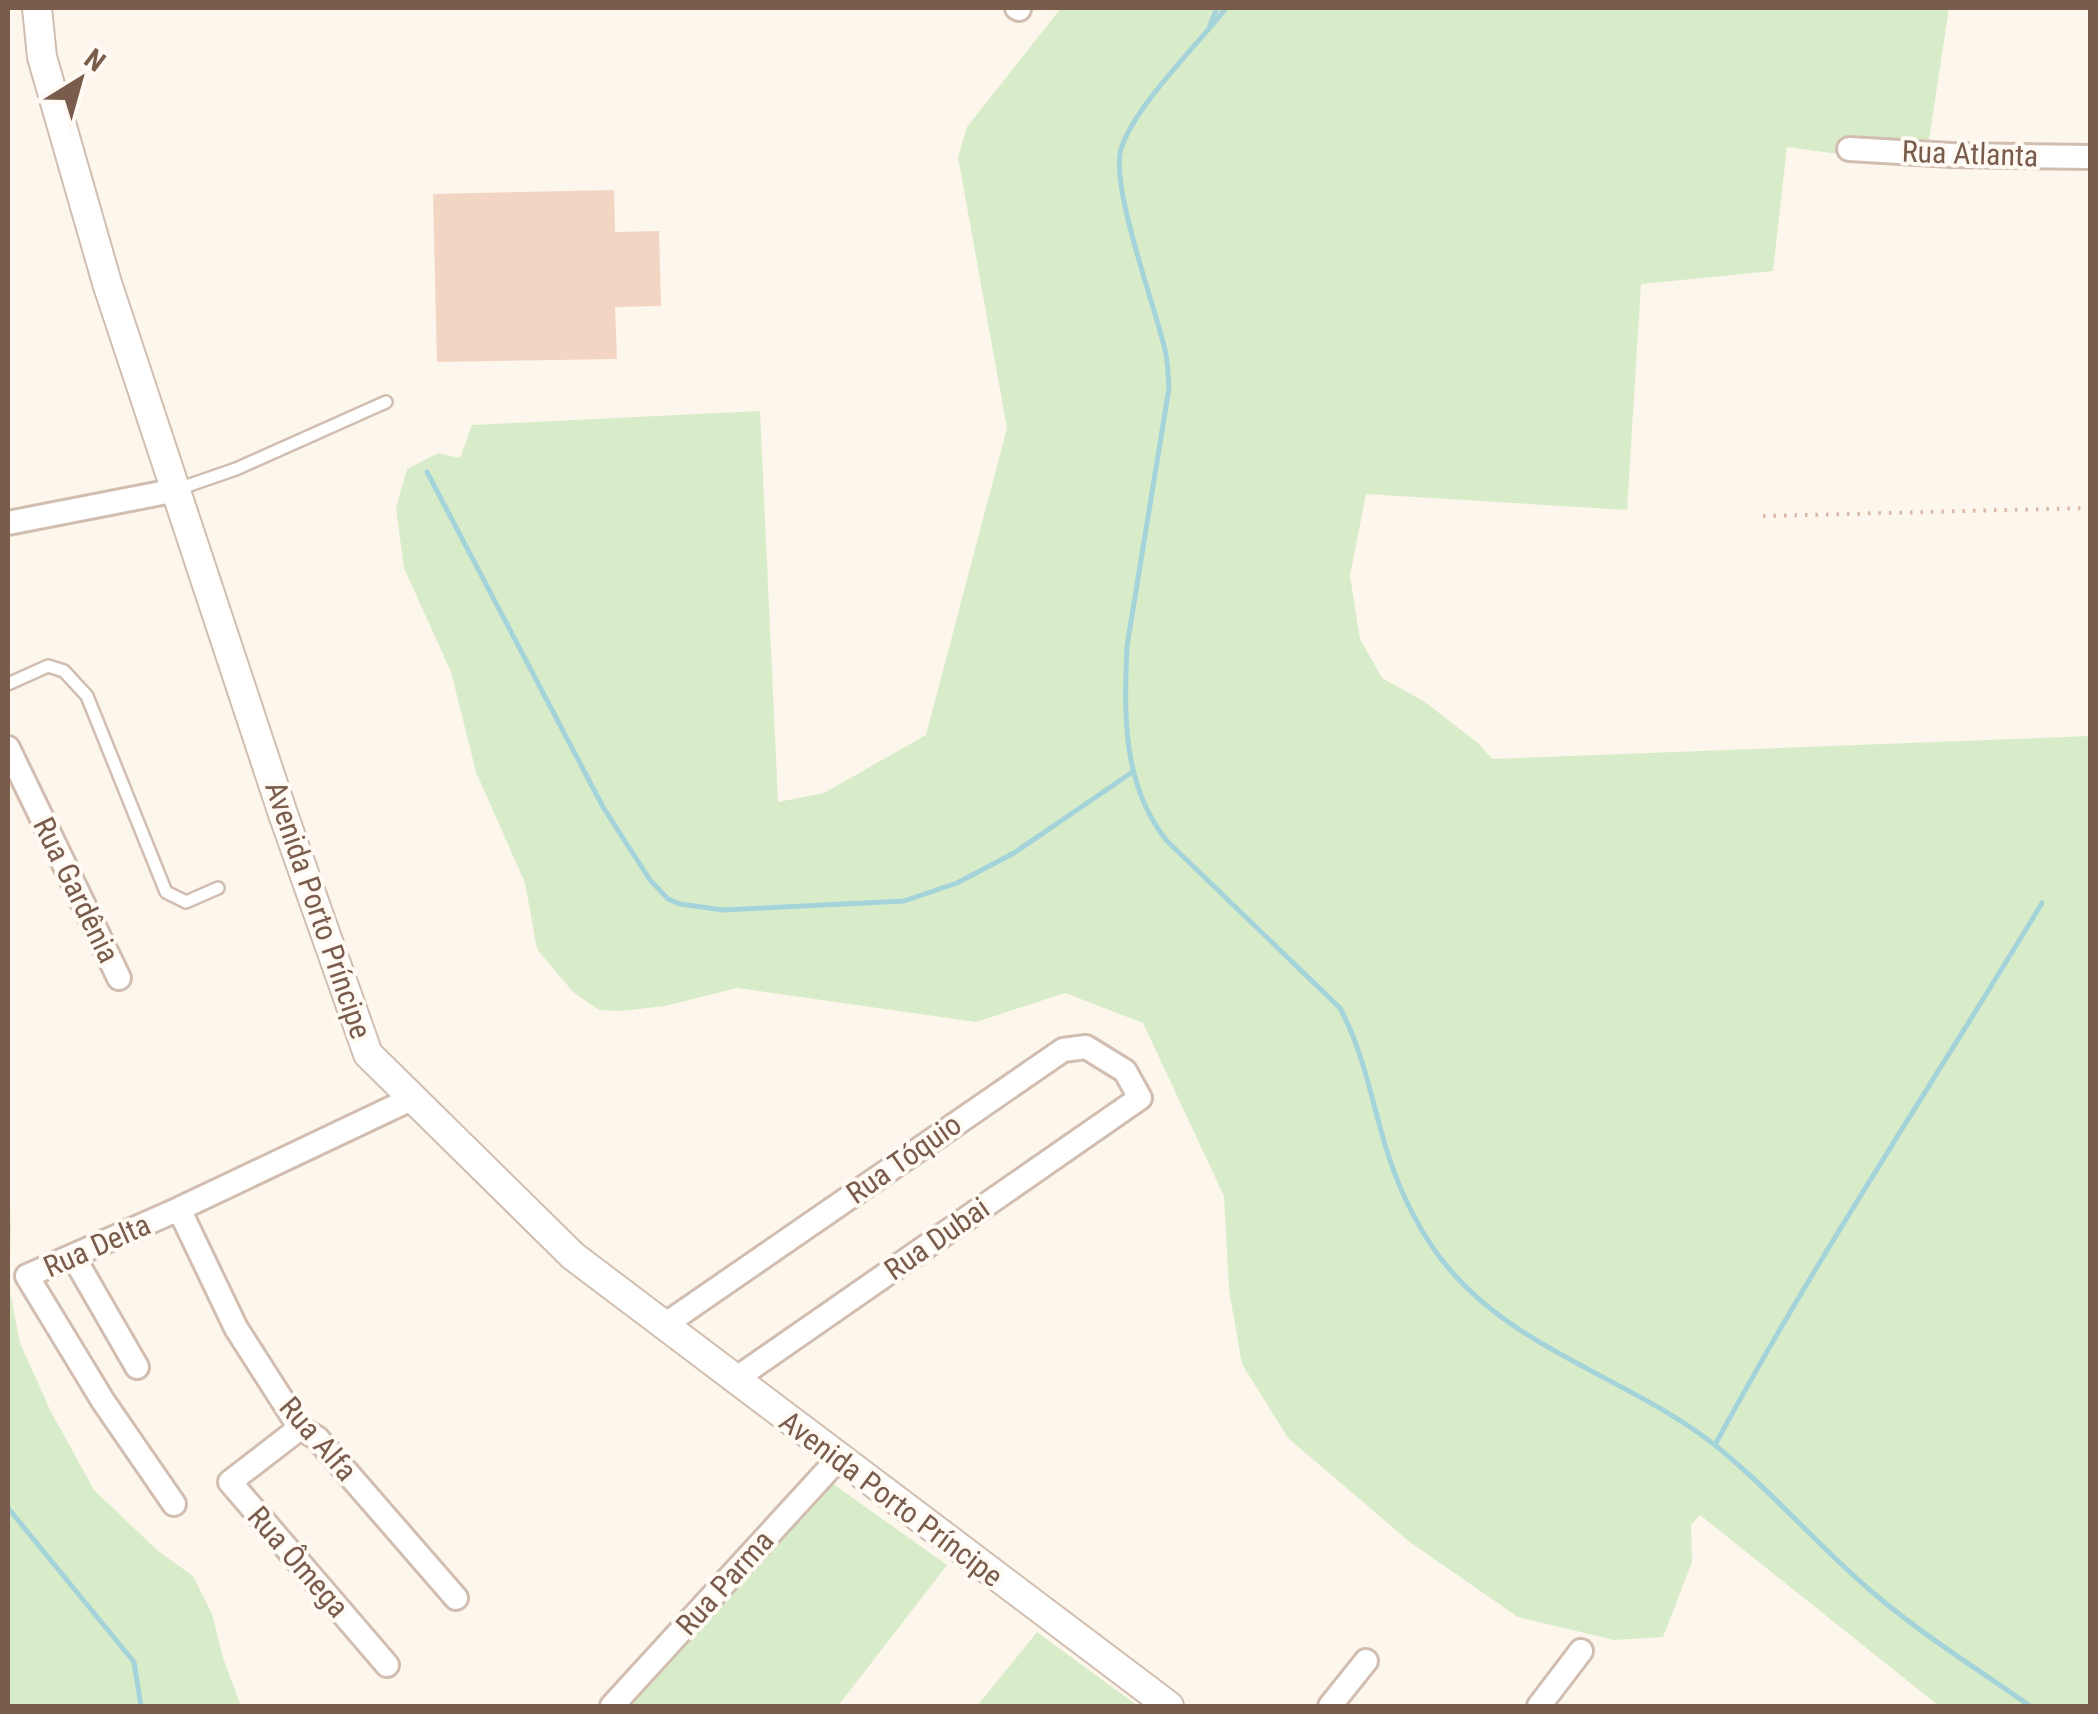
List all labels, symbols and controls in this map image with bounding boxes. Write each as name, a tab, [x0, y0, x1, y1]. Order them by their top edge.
north arrow	[30, 30, 130, 130]
text: N	[78, 42, 112, 79]
street label: Rua Atlanta	[1901, 134, 2039, 173]
street label: Avenida Porto Príncipe	[258, 777, 379, 1043]
street label: Rua Gardênia	[26, 811, 127, 968]
street label: Rua Tóquio	[840, 1106, 968, 1211]
street label: Rua Dubai	[878, 1190, 996, 1287]
street label: Rua Delta	[38, 1207, 156, 1285]
street label: Rua Alfa	[272, 1390, 364, 1488]
street label: Avenida Porto Príncipe	[773, 1403, 1010, 1594]
street label: Rua Ômega	[241, 1499, 356, 1624]
street label: Rua Parma	[669, 1523, 781, 1642]

